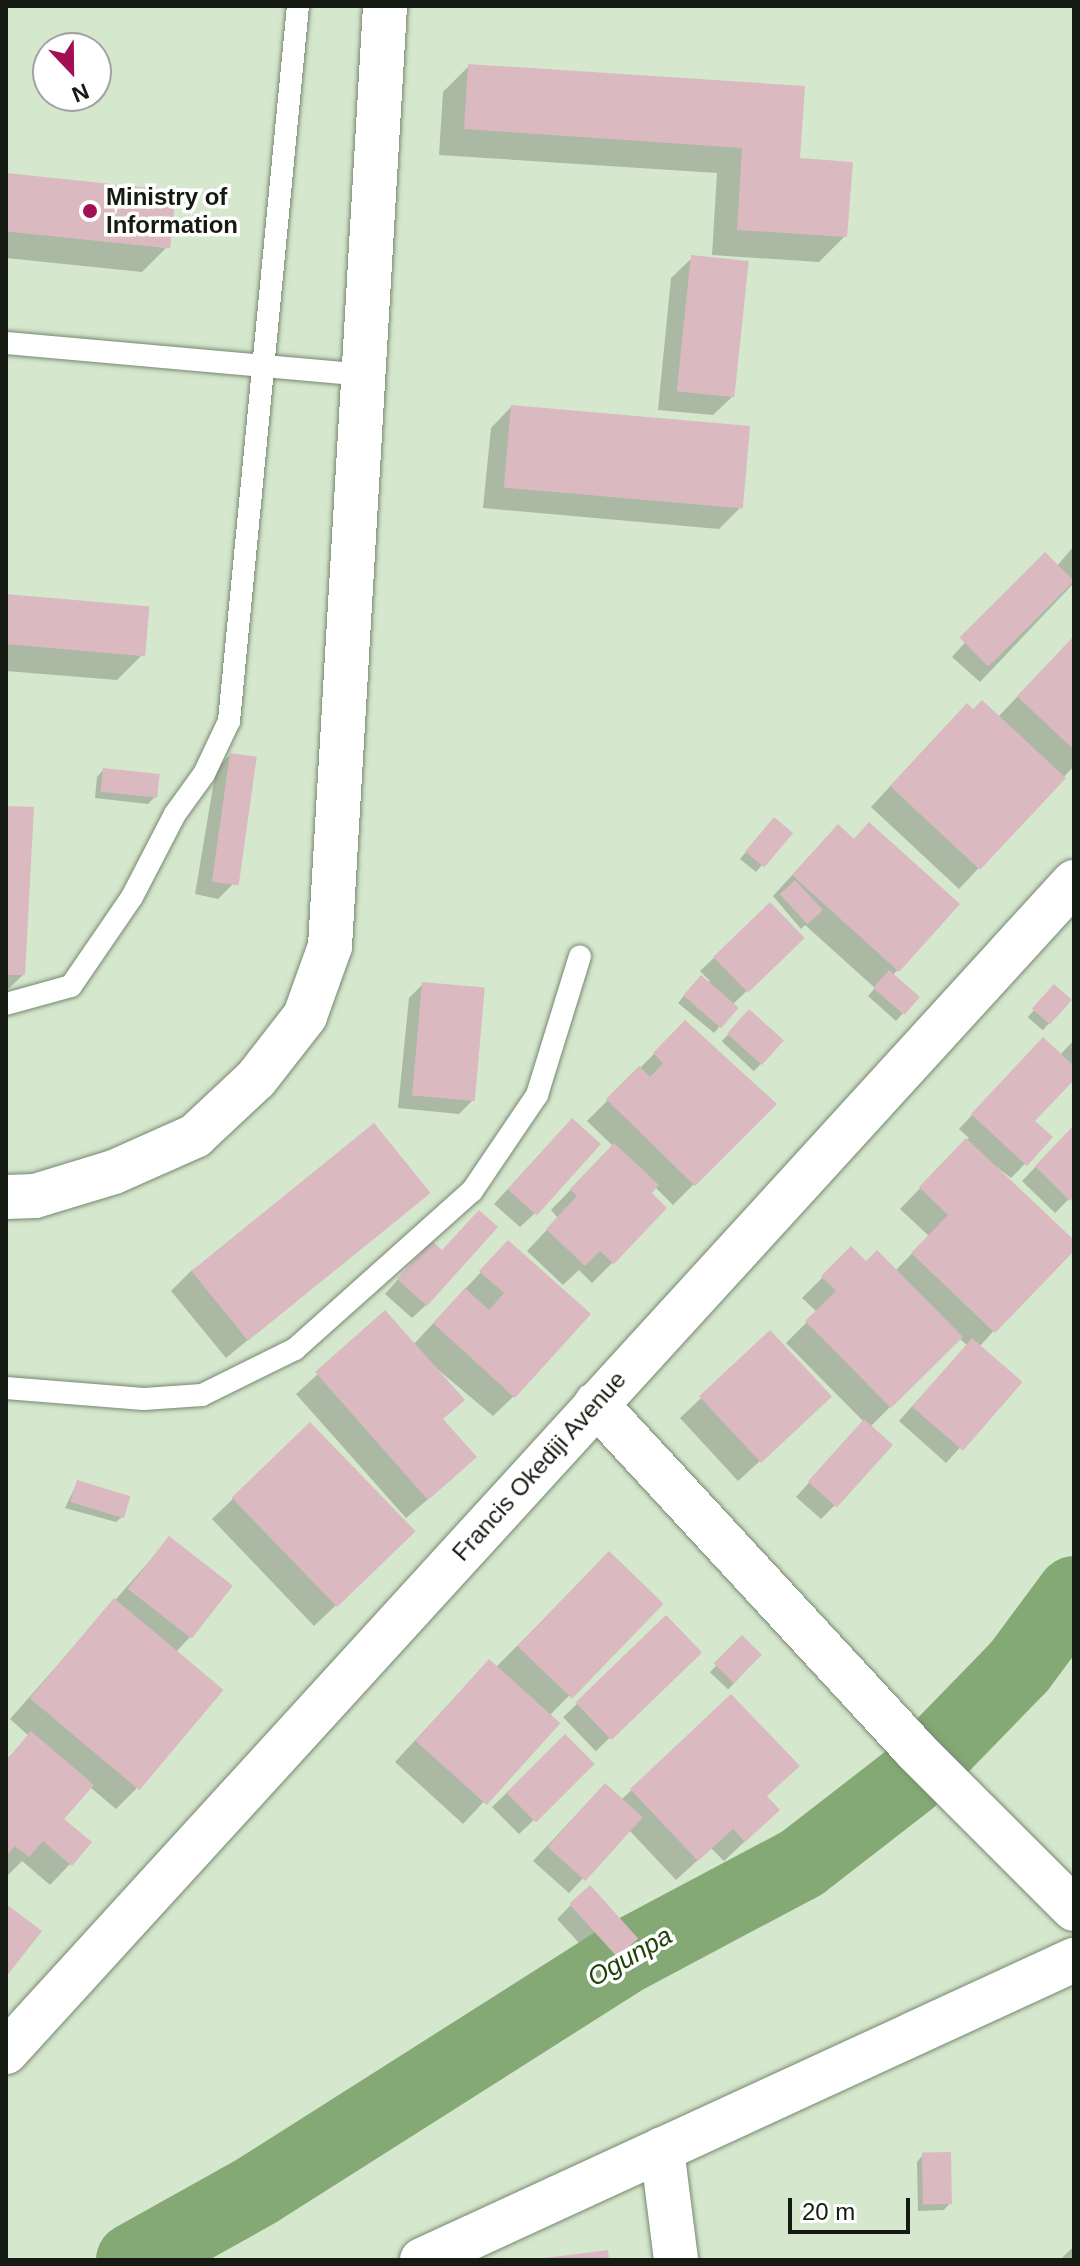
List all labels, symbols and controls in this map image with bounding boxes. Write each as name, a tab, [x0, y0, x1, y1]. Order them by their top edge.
north arrow	[32, 32, 112, 112]
text: N	[68, 78, 92, 107]
place label: Ministry of Information	[106, 183, 238, 239]
marker: Ministry of Information	[81, 202, 99, 220]
street label: Francis Okediji Avenue	[446, 1365, 632, 1567]
water label: Ogunpa	[582, 1920, 678, 1994]
scale bar	[792, 2182, 914, 2232]
text: 20 m	[802, 2198, 855, 2225]

